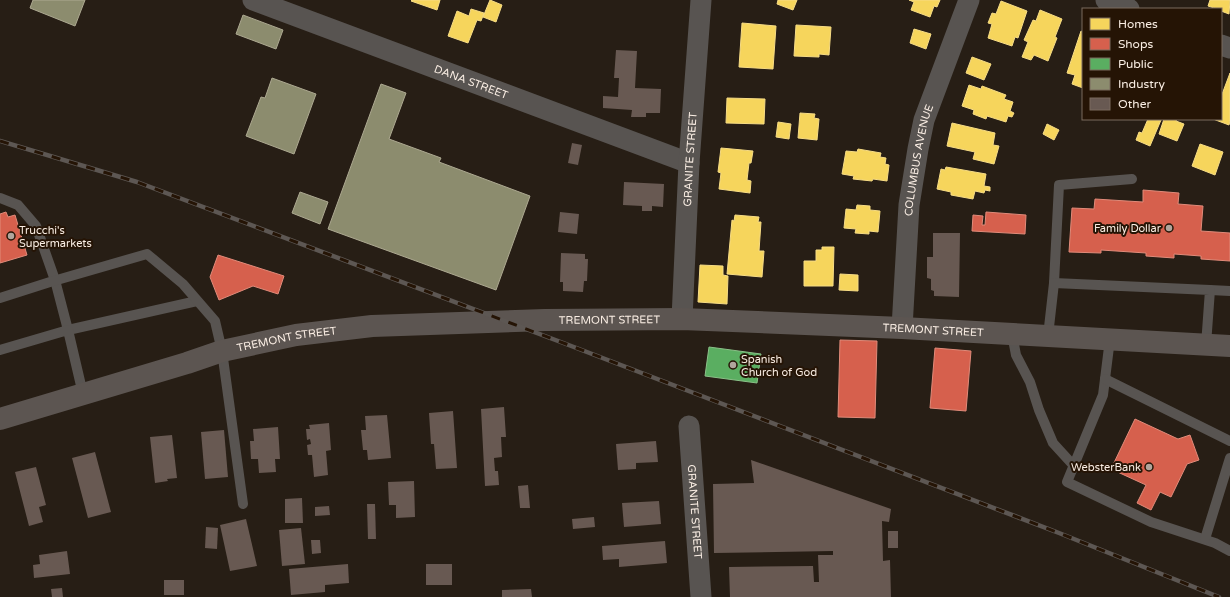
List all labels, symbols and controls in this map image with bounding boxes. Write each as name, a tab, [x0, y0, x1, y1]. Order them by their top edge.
legend	[1082, 8, 1222, 120]
text: Homes	[1118, 17, 1158, 31]
text: Shops	[1118, 37, 1153, 51]
text: Public	[1118, 57, 1153, 71]
street label: DANA STREET	[432, 62, 510, 102]
text: Industry	[1118, 77, 1165, 91]
text: Other	[1118, 97, 1151, 111]
street label: COLUMBUS AVENUE	[902, 103, 936, 216]
street label: GRANITE STREET	[681, 111, 700, 207]
place label: Family Dollar	[1094, 222, 1162, 235]
marker: Family Dollar	[1164, 223, 1174, 233]
place label: Trucchi's Supermarkets	[19, 224, 92, 250]
marker: Trucchi's Supermarkets	[6, 231, 16, 241]
street label: TREMONT STREET	[559, 313, 660, 327]
street label: TREMONT STREET	[882, 321, 984, 339]
street label: TREMONT STREET	[236, 324, 338, 355]
place label: Spanish Church of God	[741, 353, 817, 379]
marker: Spanish Church of God	[728, 360, 738, 370]
place label: WebsterBank	[1071, 461, 1141, 474]
marker: WebsterBank	[1144, 462, 1154, 472]
street label: GRANITE STREET	[685, 464, 704, 560]

